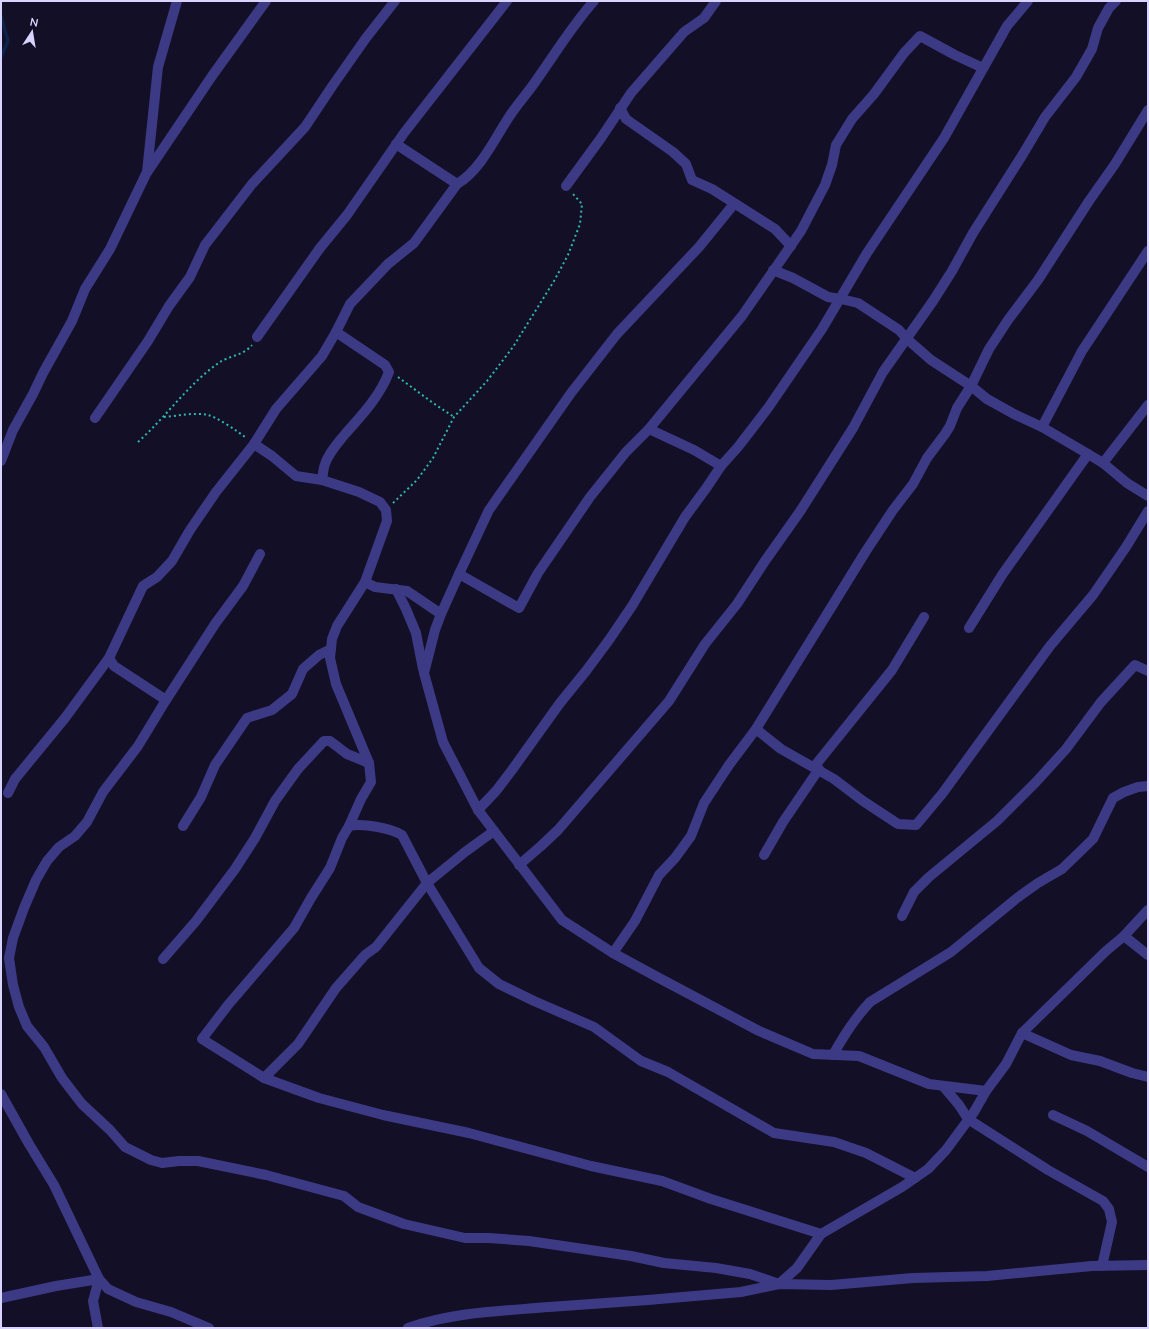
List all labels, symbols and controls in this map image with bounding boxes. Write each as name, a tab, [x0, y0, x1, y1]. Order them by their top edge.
north arrow	[12, 12, 52, 52]
text: N	[29, 15, 40, 30]

